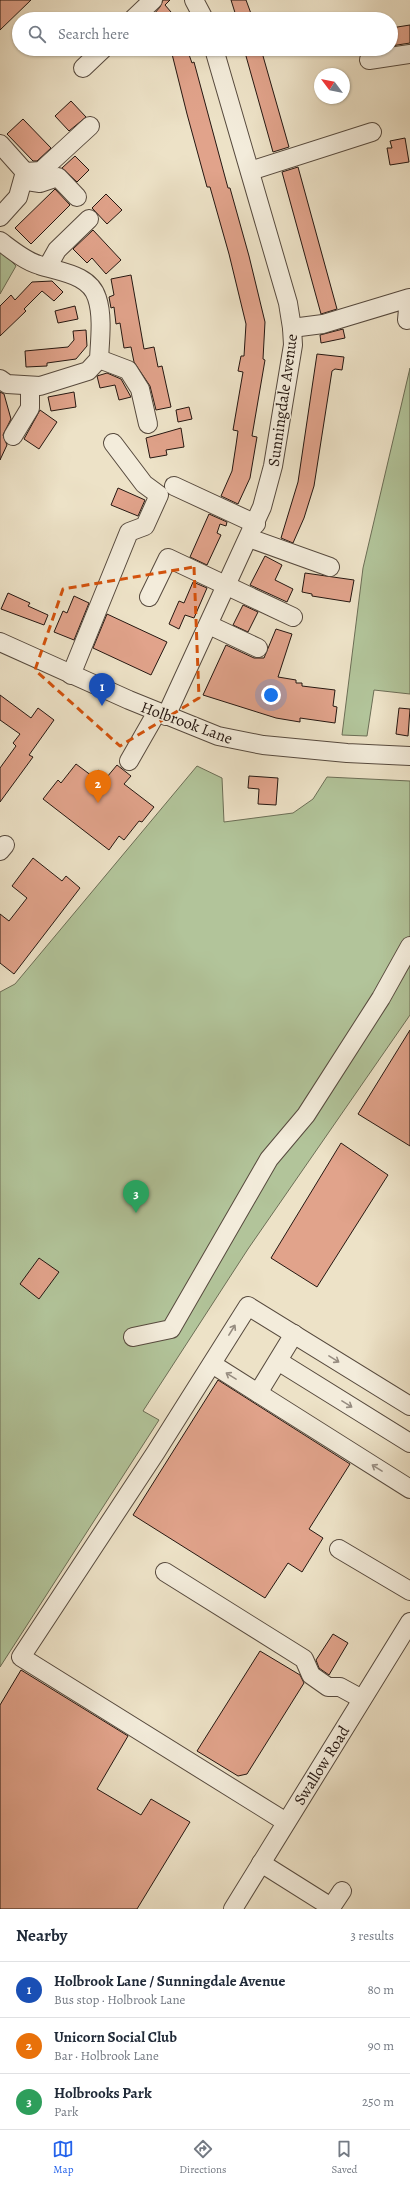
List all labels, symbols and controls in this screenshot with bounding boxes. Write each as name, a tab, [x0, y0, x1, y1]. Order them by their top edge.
search box	[12, 12, 398, 56]
icon: search	[26, 23, 48, 45]
text: Search here	[58, 24, 129, 44]
north arrow	[314, 68, 350, 104]
street label: Sunningdale Avenue	[263, 332, 303, 468]
pin: 1	[89, 673, 115, 706]
your location	[261, 685, 281, 705]
street label: Holbrook Lane	[138, 696, 236, 750]
pin: 2	[85, 770, 111, 803]
pin: 3	[123, 1180, 149, 1213]
one-way arrow	[229, 1324, 237, 1336]
one-way arrow	[328, 1354, 339, 1363]
one-way arrow	[226, 1372, 237, 1380]
one-way arrow	[341, 1400, 353, 1408]
one-way arrow	[372, 1464, 383, 1472]
street label: Swallow Road	[289, 1721, 355, 1809]
text: Nearby	[16, 1924, 67, 1947]
text: 3 results	[350, 1927, 394, 1944]
text: Holbrook Lane / Sunningdale Avenue	[54, 1971, 285, 1991]
text: 1	[27, 1981, 31, 1998]
text: 80 m	[367, 1981, 394, 1998]
text: Bus stop · Holbrook Lane	[54, 1991, 185, 2008]
text: Unicorn Social Club	[54, 2027, 177, 2047]
text: 2	[26, 2037, 32, 2054]
text: 90 m	[368, 2037, 394, 2054]
text: Bar · Holbrook Lane	[54, 2047, 159, 2064]
text: Holbrooks Park	[54, 2083, 152, 2103]
text: 3	[26, 2093, 32, 2110]
text: 250 m	[362, 2093, 394, 2110]
text: Park	[54, 2103, 78, 2120]
tab: Map	[52, 2138, 74, 2177]
tab: Directions	[179, 2138, 227, 2177]
tab: Saved	[331, 2138, 358, 2177]

